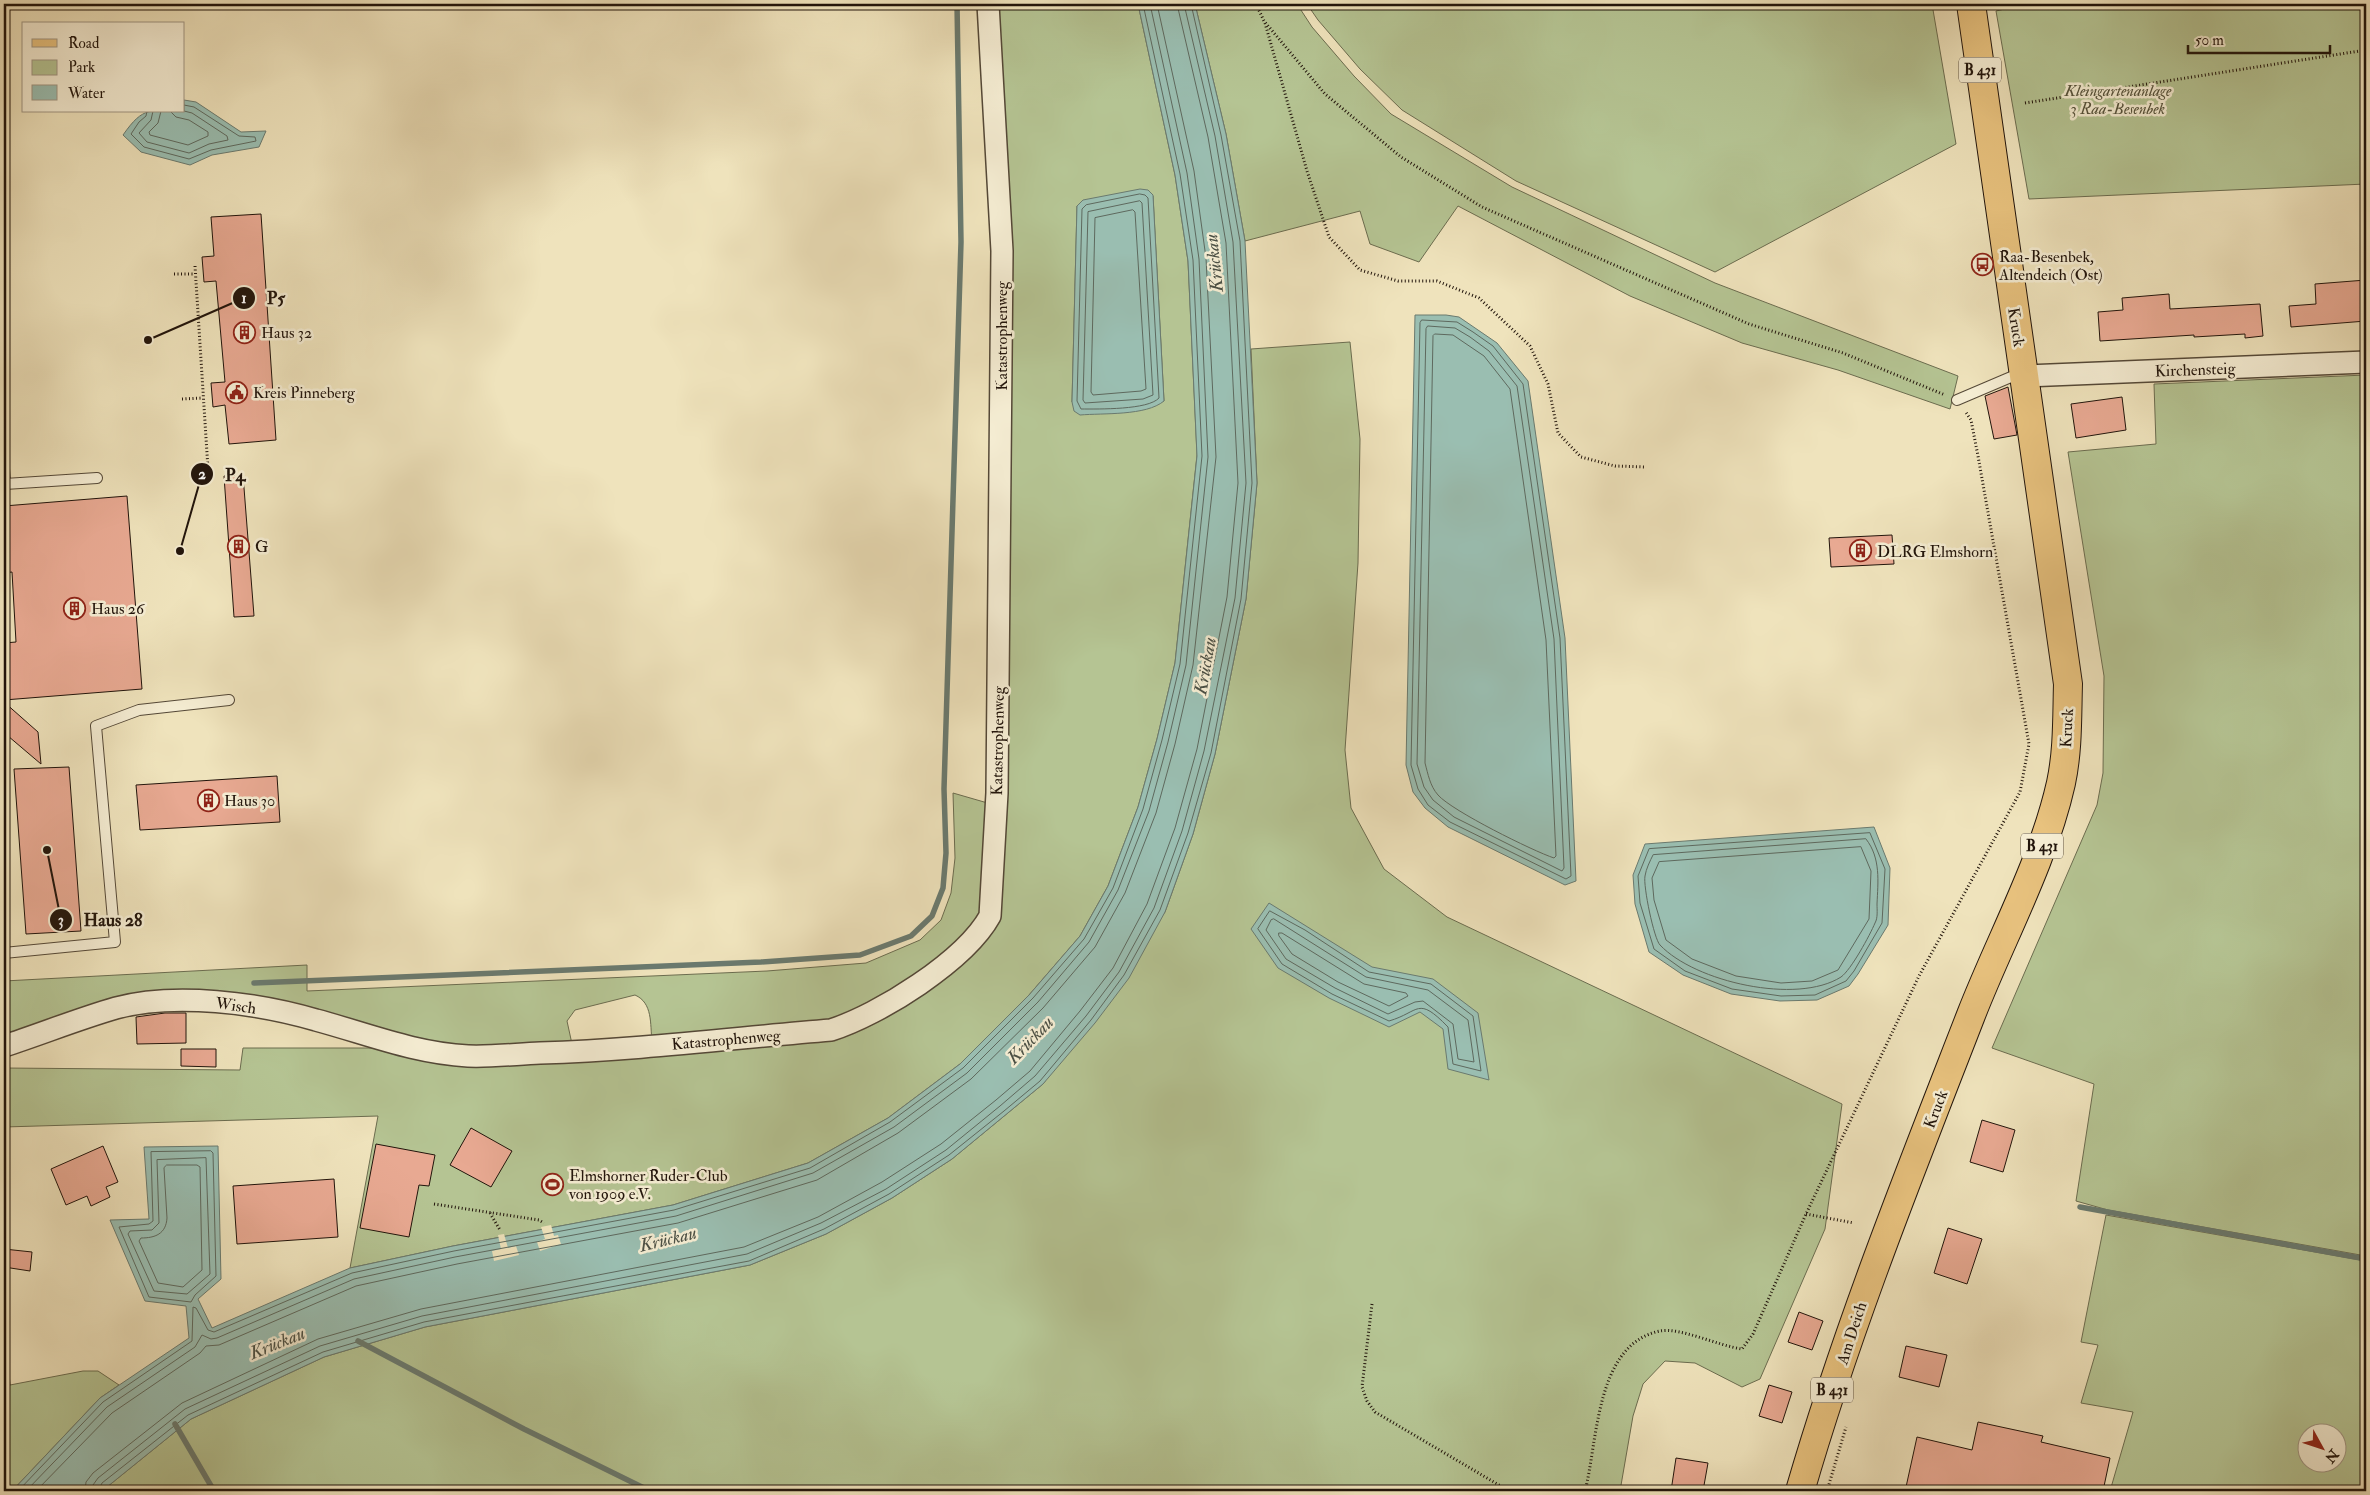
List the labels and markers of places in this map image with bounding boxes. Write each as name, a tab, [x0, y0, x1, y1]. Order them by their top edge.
place label: Raa-Besenbek, Altendeich (Ost)	[1998, 247, 2103, 285]
bus stop icon: Raa-Besenbek, Altendeich (Ost)	[1971, 253, 1995, 277]
callout: P5	[232, 281, 295, 314]
building icon: Haus 32	[233, 320, 257, 344]
place label: Haus 32	[261, 323, 312, 343]
public building icon: Kreis Pinneberg	[225, 380, 249, 404]
place label: Kreis Pinneberg	[253, 383, 356, 403]
callout: P4	[190, 458, 255, 491]
building icon: G	[227, 534, 251, 558]
place label: G	[255, 537, 268, 557]
building icon: DLRG Elmshorn	[1849, 539, 1873, 563]
place label: DLRG Elmshorn	[1877, 542, 1993, 562]
building icon: Haus 26	[63, 596, 87, 620]
place label: Haus 26	[91, 599, 145, 619]
building icon: Haus 30	[196, 788, 220, 812]
place label: Haus 30	[224, 791, 275, 811]
callout: Haus 28	[48, 903, 152, 936]
place label: Elmshorner Ruder-Club von 1909 e.V.	[568, 1166, 728, 1204]
sports icon: Elmshorner Ruder-Club von 1909 e.V.	[541, 1172, 565, 1196]

